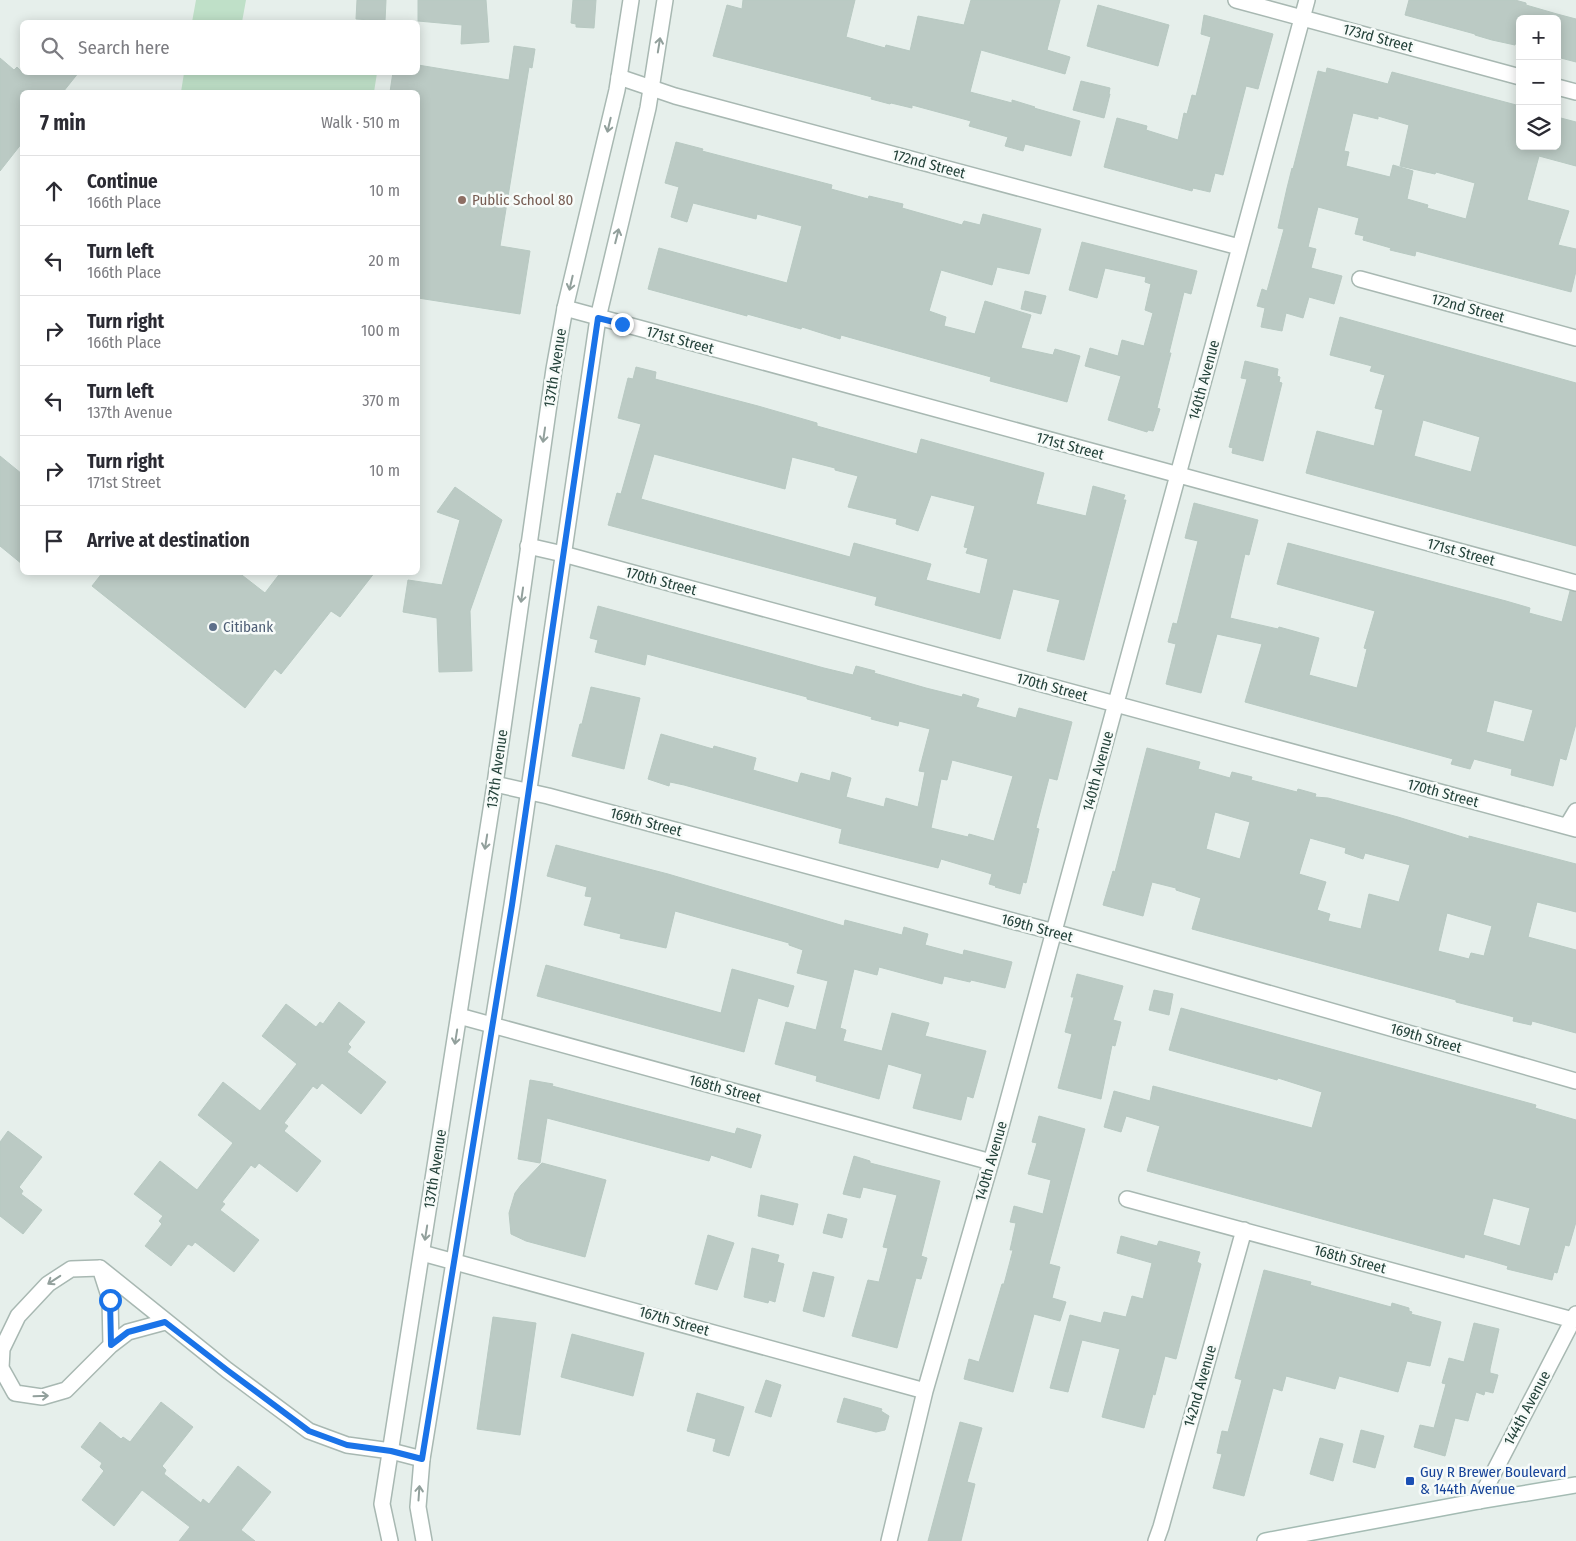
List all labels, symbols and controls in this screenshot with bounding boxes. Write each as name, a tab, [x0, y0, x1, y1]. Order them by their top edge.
map controls	[1516, 15, 1561, 150]
button: +	[1516, 15, 1561, 60]
search box	[20, 20, 420, 75]
street label: 173rd Street	[1341, 20, 1415, 56]
icon: search	[38, 34, 66, 62]
text: Search here	[78, 36, 170, 59]
one-way arrow	[654, 37, 664, 53]
button: −	[1516, 60, 1561, 105]
button: layers	[1516, 105, 1561, 150]
text: 7 min	[40, 110, 86, 136]
text: Walk · 510 m	[321, 113, 400, 132]
one-way arrow	[604, 116, 613, 132]
street label: 172nd Street	[891, 146, 968, 182]
text: Continue	[87, 170, 158, 193]
icon: ahead	[40, 177, 68, 205]
text: 10 m	[369, 181, 400, 200]
place label: Public School 80	[472, 191, 573, 209]
text: 166th Place	[87, 193, 161, 212]
marker: Public School 80	[456, 194, 468, 206]
one-way arrow	[613, 229, 622, 245]
text: Turn left	[87, 240, 154, 263]
icon: left	[40, 247, 68, 275]
text: 20 m	[369, 251, 400, 270]
text: 166th Place	[87, 263, 161, 282]
one-way arrow	[566, 275, 575, 291]
street label: 172nd Street	[1430, 290, 1507, 326]
text: Turn right	[87, 310, 164, 333]
route end	[611, 313, 634, 336]
icon: right	[40, 317, 68, 345]
text: 100 m	[361, 321, 400, 340]
street label: 171st Street	[644, 322, 716, 358]
street label: 137th Avenue	[540, 327, 570, 409]
text: 166th Place	[87, 333, 161, 352]
street label: 140th Avenue	[1185, 338, 1223, 422]
text: Turn left	[87, 380, 154, 403]
icon: left	[40, 387, 68, 415]
text: 370 m	[362, 391, 400, 410]
text: 137th Avenue	[87, 403, 172, 422]
one-way arrow	[539, 427, 549, 443]
street label: 171st Street	[1034, 428, 1106, 464]
text: Turn right	[87, 450, 164, 473]
icon: right	[40, 457, 68, 485]
text: 10 m	[369, 461, 400, 480]
text: 171st Street	[87, 473, 161, 492]
icon: arrive	[40, 527, 68, 555]
text: Arrive at destination	[87, 529, 250, 552]
street label: 171st Street	[1425, 534, 1497, 570]
street label: 170th Street	[624, 563, 699, 599]
one-way arrow	[516, 586, 526, 602]
place label: Citibank	[223, 618, 273, 636]
marker: Citibank	[207, 621, 219, 633]
street label: 170th Street	[1015, 669, 1090, 705]
street label: 137th Avenue	[483, 728, 511, 810]
street label: 140th Avenue	[1079, 729, 1117, 813]
street label: 170th Street	[1406, 775, 1481, 811]
street label: 169th Street	[608, 804, 684, 840]
one-way arrow	[481, 834, 491, 850]
street label: 169th Street	[999, 910, 1075, 946]
street label: 169th Street	[1388, 1019, 1464, 1057]
one-way arrow	[451, 1029, 461, 1045]
street label: 168th Street	[687, 1071, 763, 1107]
street label: 140th Avenue	[971, 1119, 1011, 1203]
street label: 137th Avenue	[420, 1128, 450, 1210]
one-way arrow	[420, 1224, 430, 1240]
street label: 168th Street	[1312, 1241, 1388, 1277]
one-way arrow	[48, 1275, 62, 1285]
route start	[99, 1289, 122, 1312]
street label: 167th Street	[637, 1302, 711, 1340]
street label: 142nd Avenue	[1180, 1343, 1220, 1429]
street label: 144th Avenue	[1500, 1368, 1554, 1448]
one-way arrow	[33, 1391, 49, 1400]
place label: Guy R Brewer Boulevard & 144th Avenue	[1420, 1463, 1567, 1498]
marker: Guy R Brewer Boulevard & 144th Avenue	[1404, 1475, 1416, 1487]
one-way arrow	[415, 1485, 424, 1501]

